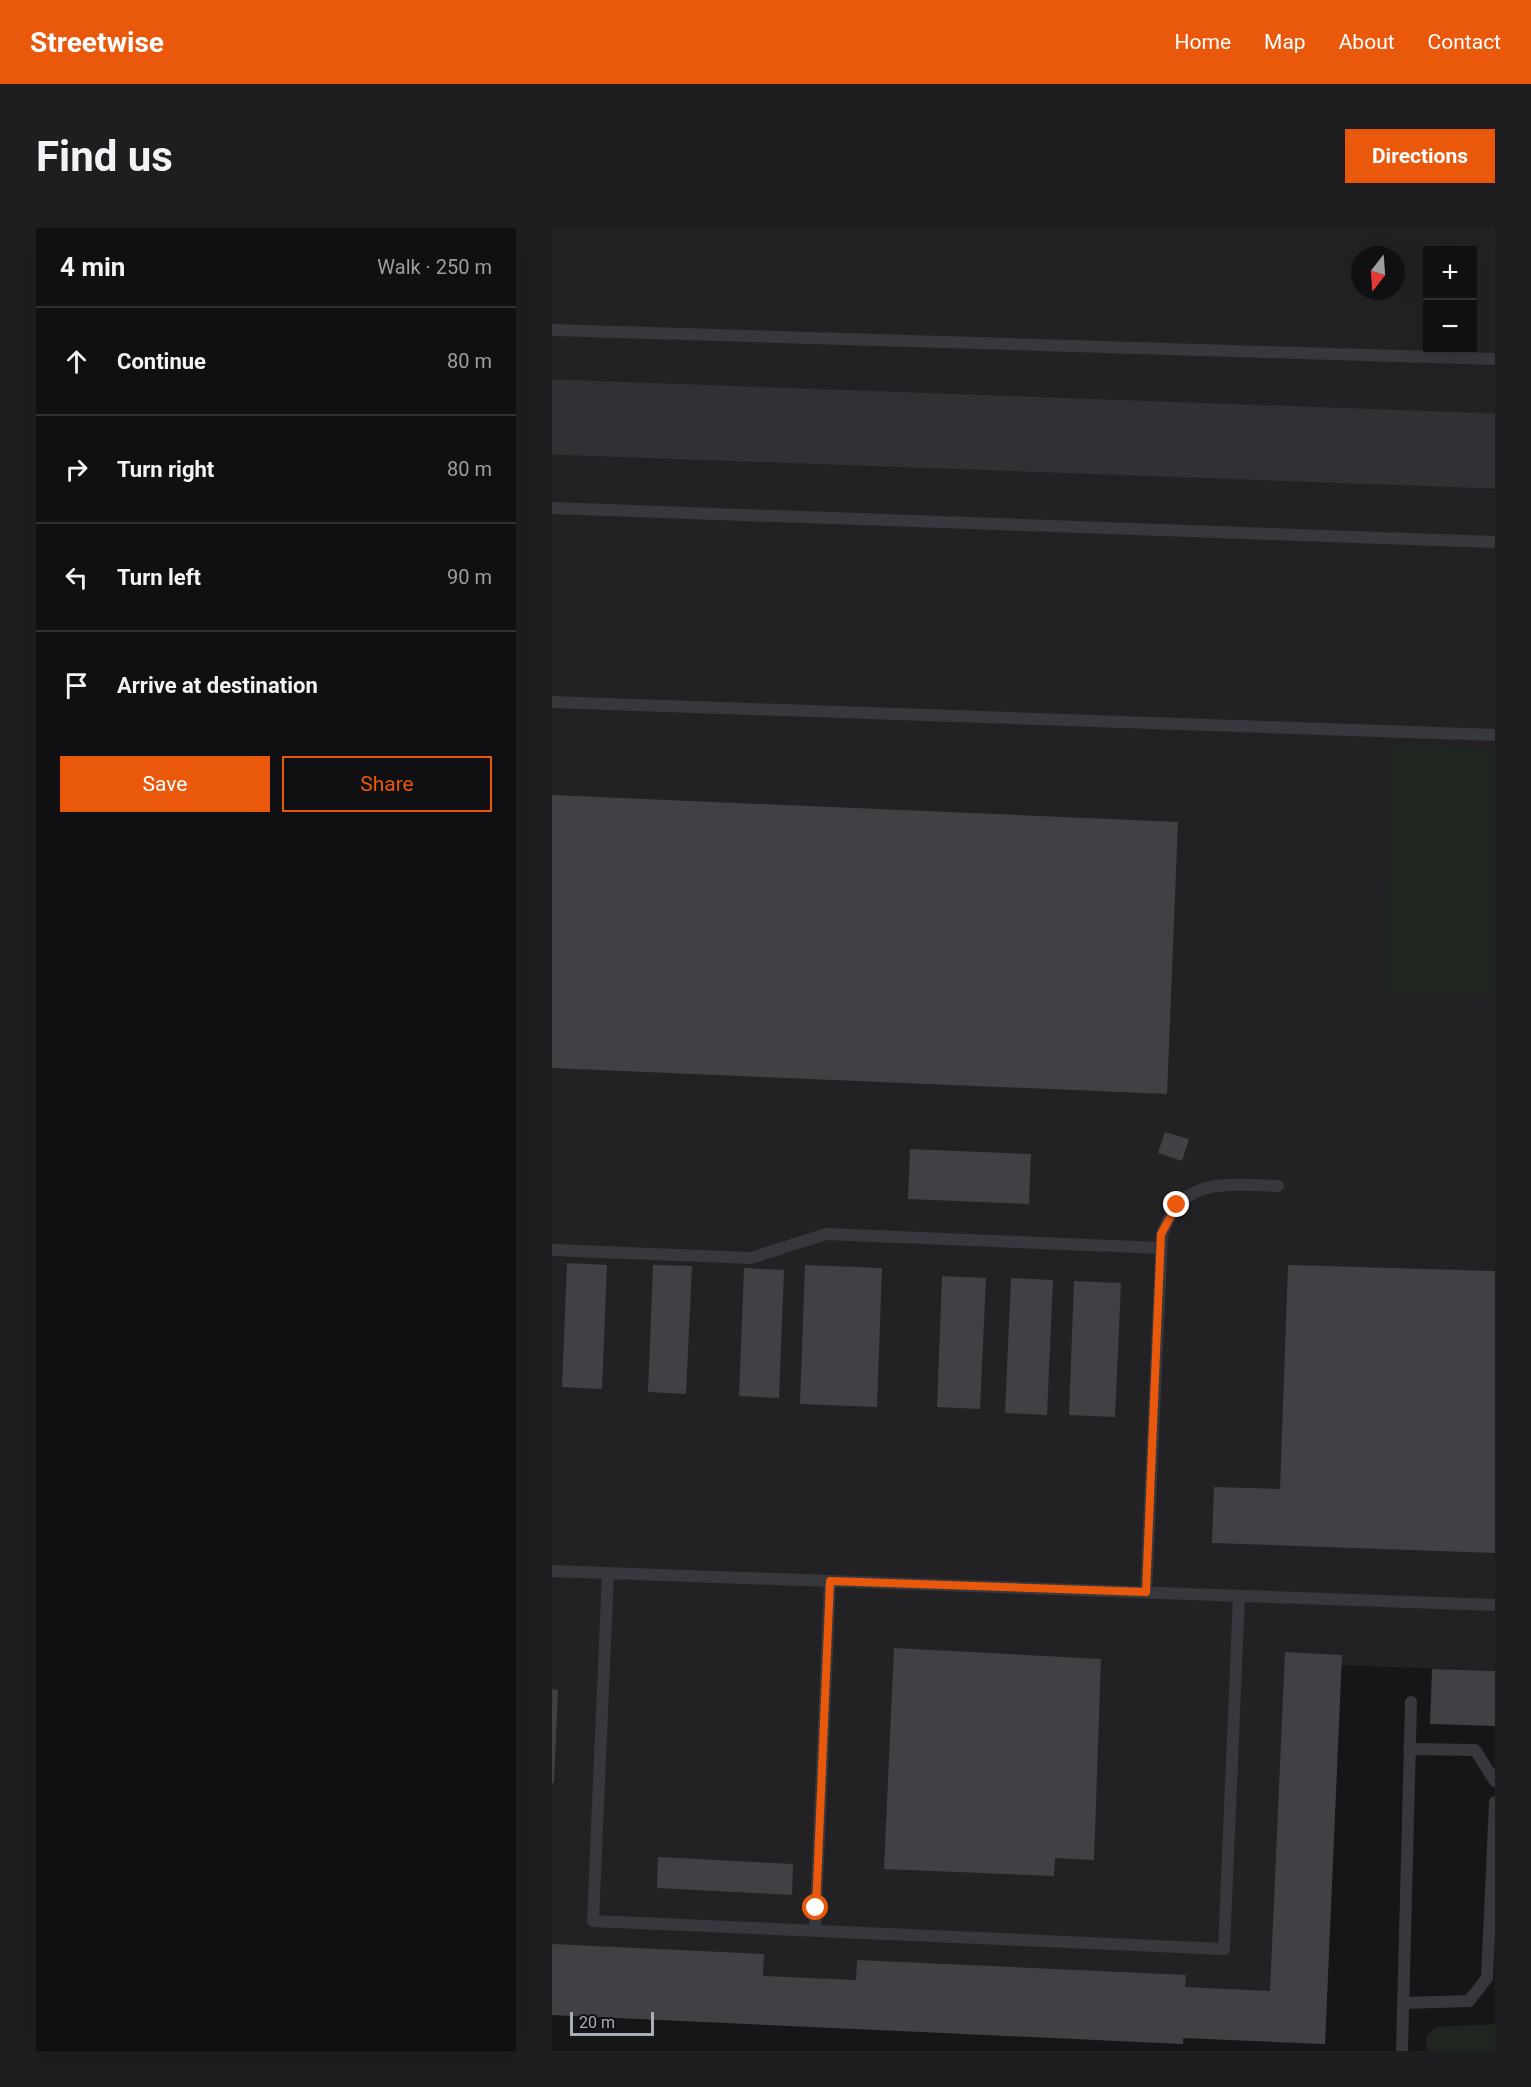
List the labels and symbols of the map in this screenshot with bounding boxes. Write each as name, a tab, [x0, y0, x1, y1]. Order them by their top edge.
north arrow	[1351, 246, 1405, 300]
route end	[1163, 1191, 1189, 1217]
route start	[802, 1894, 828, 1920]
scale bar	[570, 2009, 654, 2036]

